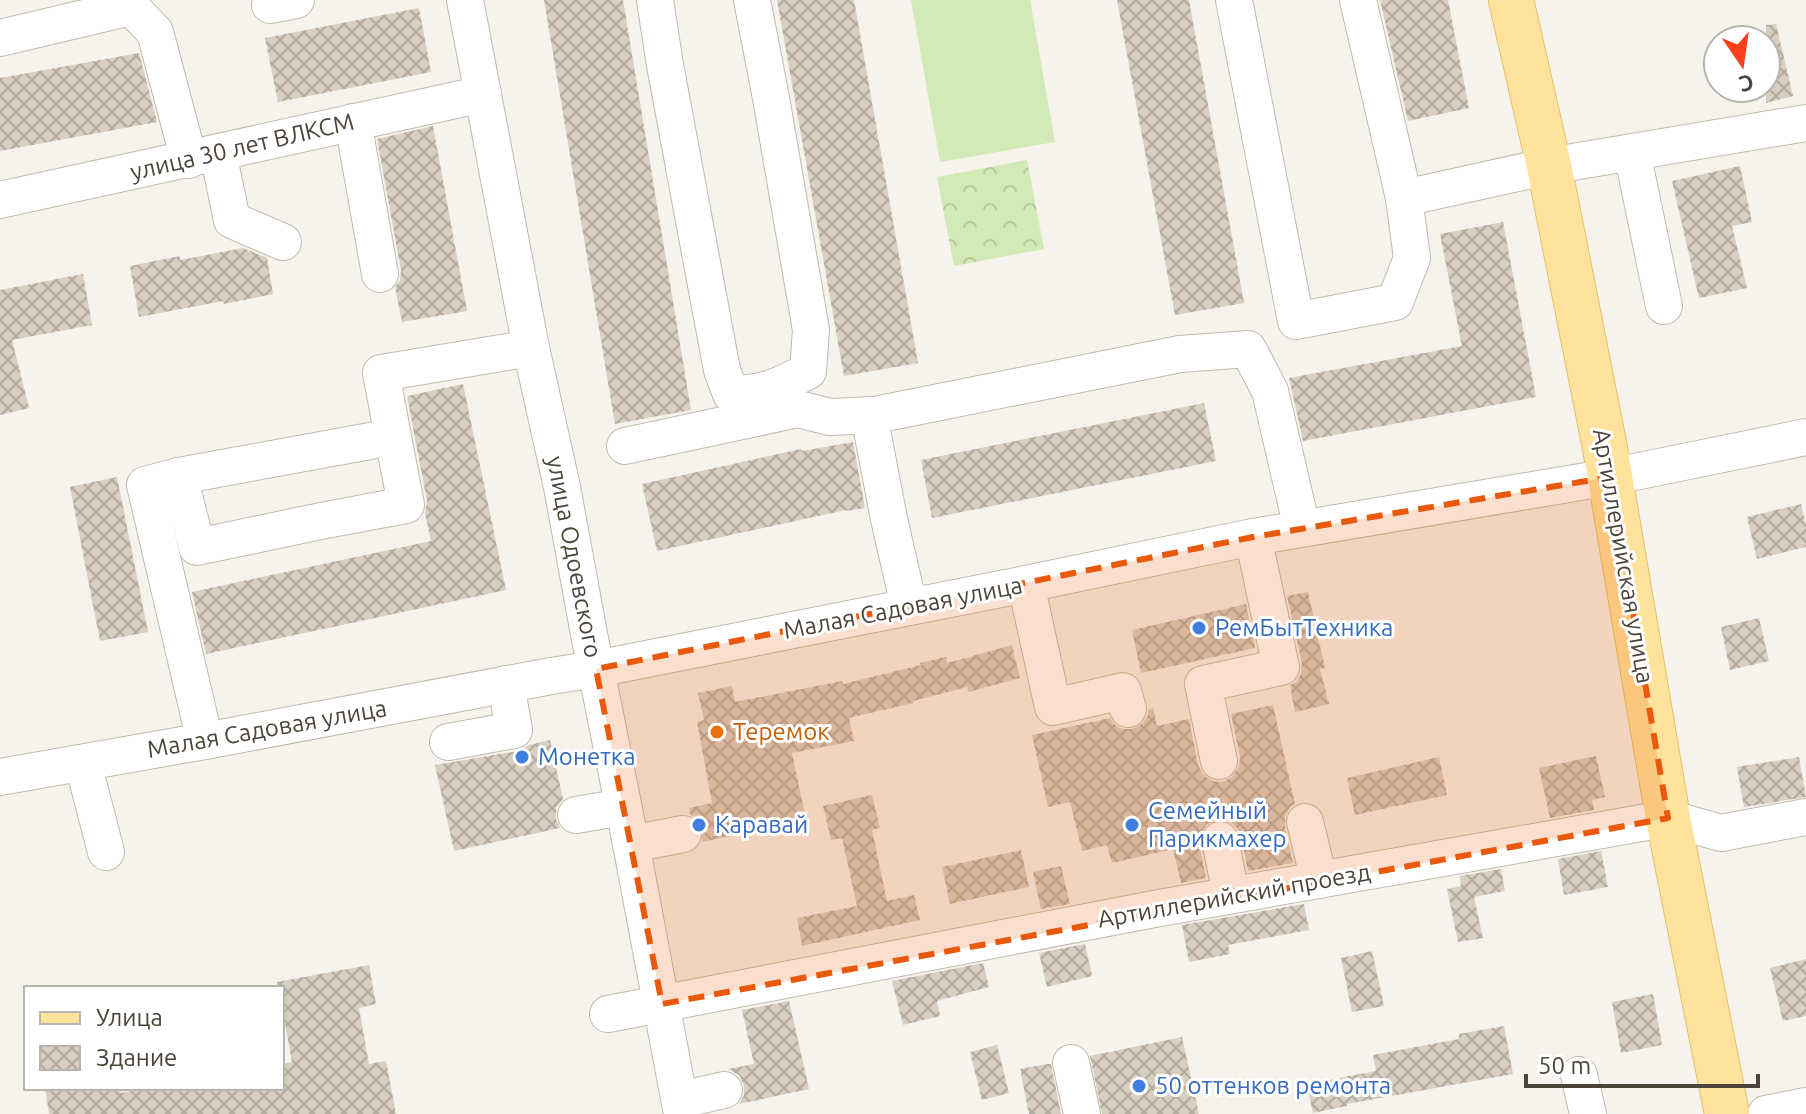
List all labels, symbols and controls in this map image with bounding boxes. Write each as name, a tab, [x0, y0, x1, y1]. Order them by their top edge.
north arrow	[1702, 24, 1782, 104]
text: С	[1737, 70, 1756, 98]
street label: улица 30 лет ВЛКСМ	[127, 108, 356, 185]
street label: Артиллерийская улица	[1588, 426, 1659, 685]
street label: улица Одоевского	[542, 454, 607, 660]
street label: Малая Садовая улица	[781, 571, 1025, 644]
place label: РемБытТехника	[1215, 614, 1393, 641]
marker: РемБытТехника	[1190, 619, 1208, 637]
street label: Малая Садовая улица	[145, 694, 389, 763]
place label: Теремок	[733, 718, 830, 745]
marker: Теремок	[708, 723, 726, 741]
place label: Монетка	[538, 743, 636, 770]
marker: Монетка	[513, 748, 531, 766]
place label: Семейный Парикмахер	[1148, 797, 1286, 852]
place label: Каравай	[715, 811, 808, 838]
marker: Каравай	[690, 816, 708, 834]
marker: Семейный Парикмахер	[1123, 816, 1141, 834]
street label: Артиллерийский проезд	[1095, 858, 1372, 933]
legend	[24, 986, 284, 1090]
text: Улица	[96, 1004, 163, 1031]
scale bar	[1526, 1038, 1758, 1088]
text: Здание	[96, 1044, 177, 1071]
text: 50 m	[1538, 1052, 1591, 1079]
place label: 50 оттенков ремонта	[1155, 1072, 1391, 1099]
marker: 50 оттенков ремонта	[1130, 1077, 1148, 1095]

